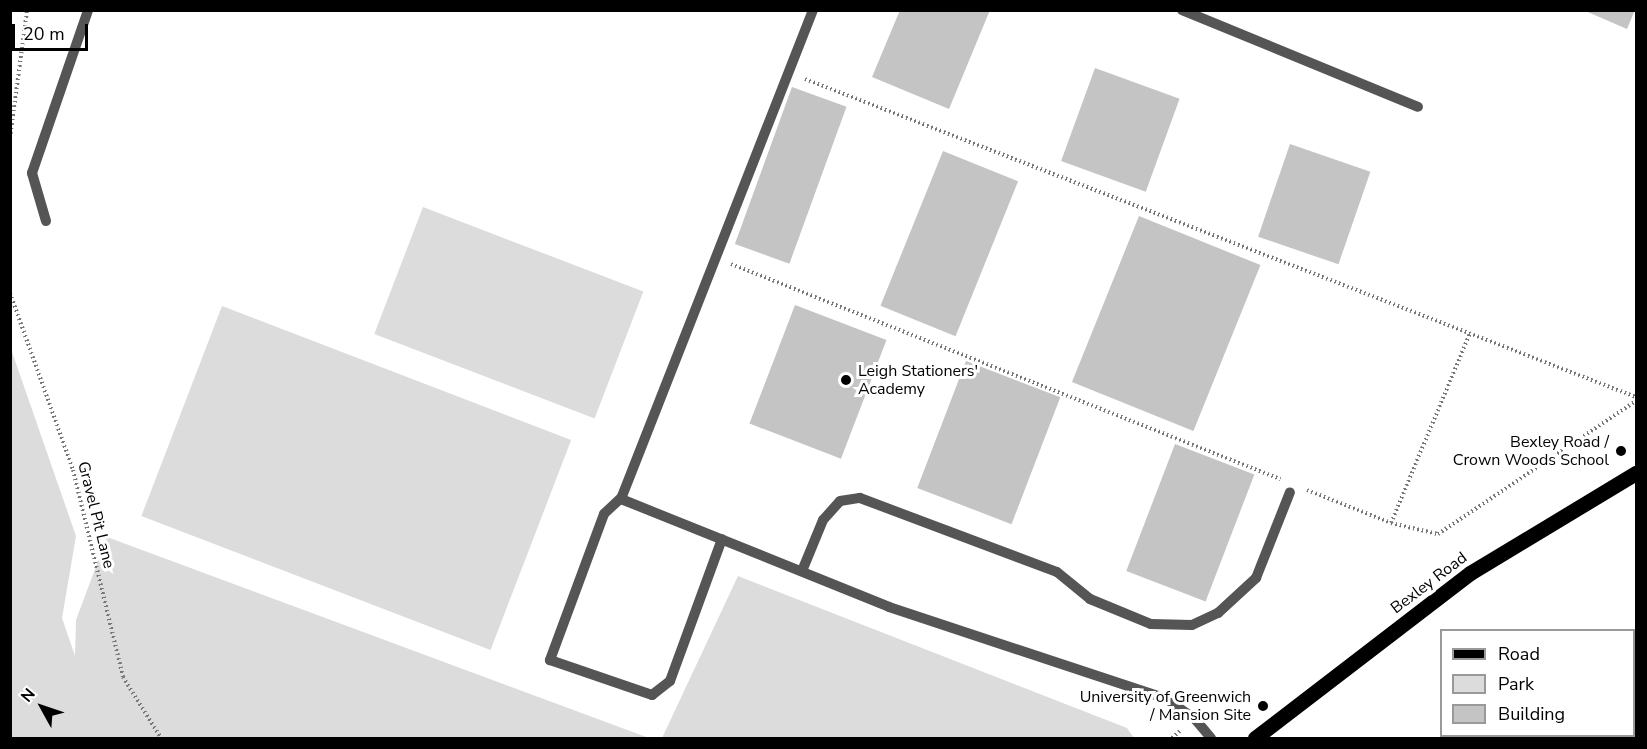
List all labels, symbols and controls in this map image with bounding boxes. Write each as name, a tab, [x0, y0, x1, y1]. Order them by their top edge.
scale bar	[15, 12, 92, 50]
text: 20 m	[23, 22, 65, 46]
place label: Leigh Stationers' Academy	[858, 361, 978, 399]
marker: Leigh Stationers' Academy	[839, 373, 853, 387]
place label: Bexley Road / Crown Woods School	[1453, 432, 1609, 470]
marker: Bexley Road / Crown Woods School	[1614, 444, 1628, 458]
street label: Gravel Pit Lane	[73, 460, 119, 570]
street label: Bexley Road	[1387, 548, 1471, 618]
legend	[1440, 629, 1635, 737]
text: Road	[1498, 642, 1540, 666]
text: Park	[1498, 672, 1534, 696]
north arrow	[12, 677, 72, 737]
text: N	[16, 684, 40, 707]
place label: University of Greenwich / Mansion Site	[1080, 687, 1251, 725]
marker: University of Greenwich / Mansion Site	[1256, 699, 1270, 713]
text: Building	[1498, 702, 1565, 726]

